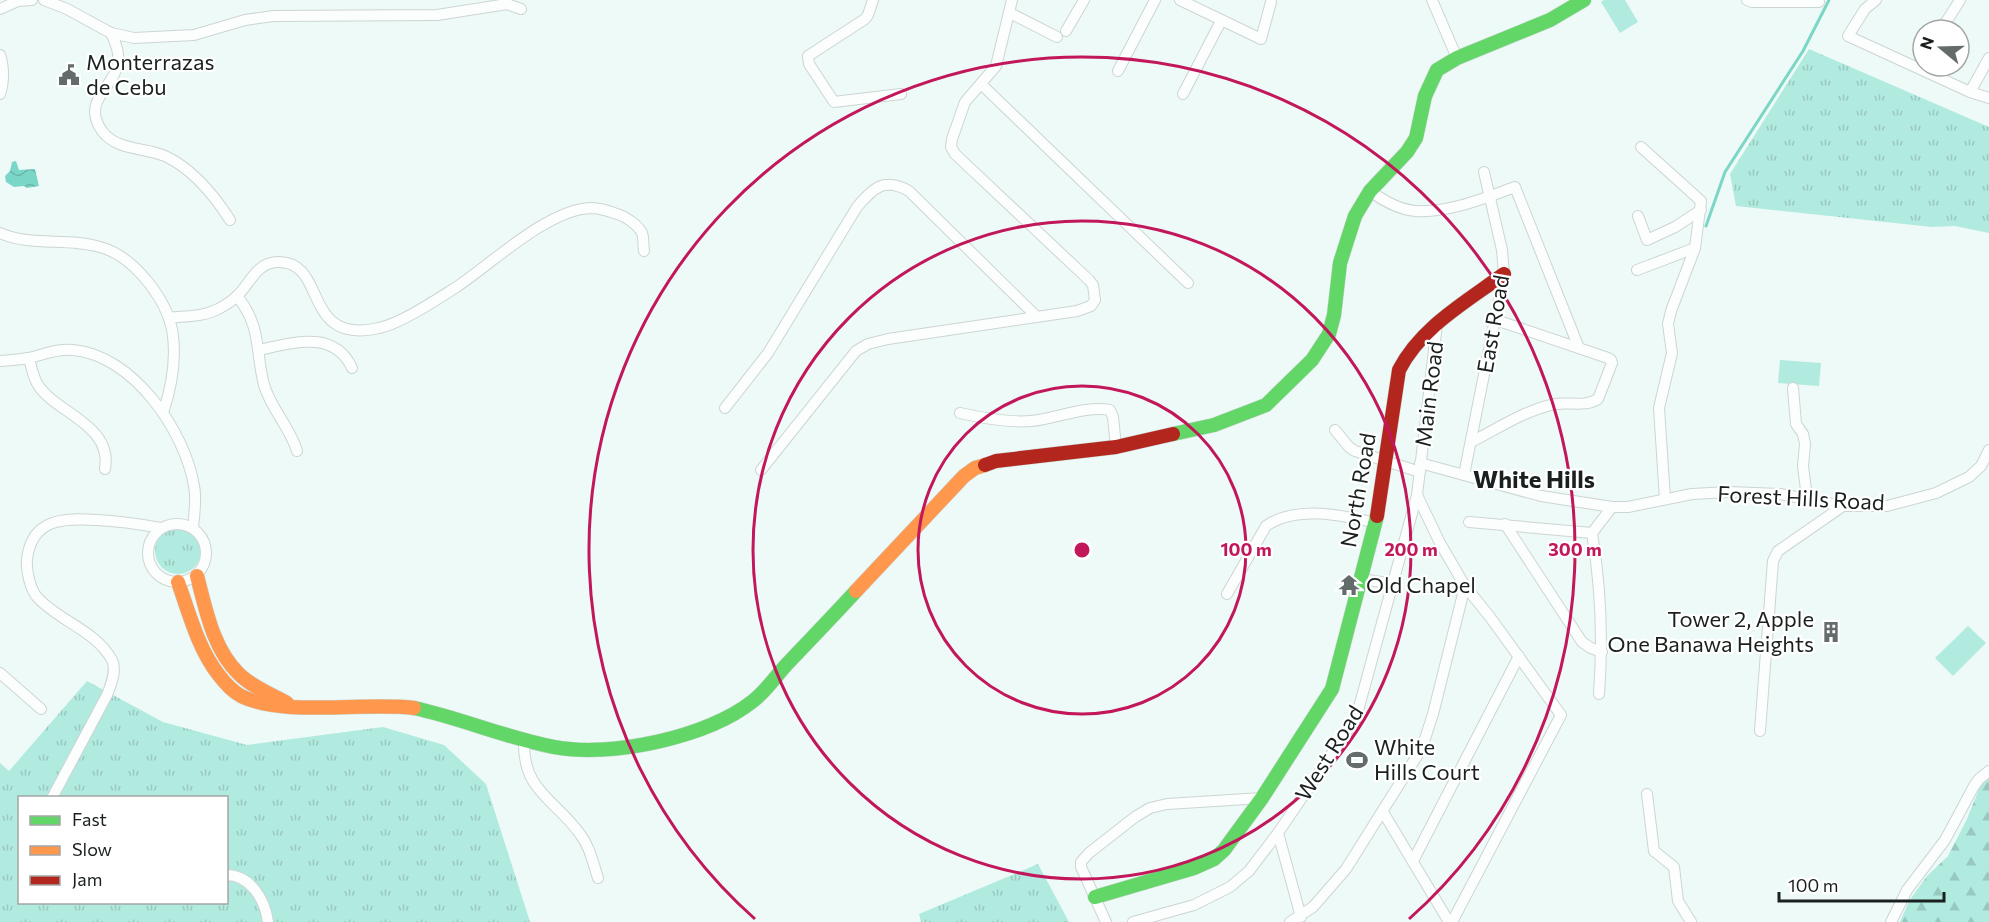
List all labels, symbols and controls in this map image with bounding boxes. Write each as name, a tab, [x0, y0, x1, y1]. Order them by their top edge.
north arrow	[1911, 18, 1971, 78]
text: N	[1915, 34, 1937, 52]
place label: Monterrazas de Cebu	[86, 48, 215, 100]
public building icon: Monterrazas de Cebu	[57, 63, 81, 87]
street label: East Road	[1471, 273, 1514, 375]
street label: Main Road	[1409, 340, 1448, 448]
street label: North Road	[1334, 431, 1381, 549]
district label: White Hills	[1473, 464, 1595, 493]
street label: Forest Hills Road	[1717, 480, 1885, 515]
text: 100 m	[1220, 538, 1272, 560]
text: 200 m	[1384, 538, 1438, 560]
text: 300 m	[1548, 538, 1602, 560]
centre of rings	[1072, 540, 1092, 560]
place label: Old Chapel	[1366, 571, 1476, 598]
temple icon: Old Chapel	[1337, 573, 1361, 597]
place label: Tower 2, Apple One Banawa Heights	[1608, 605, 1814, 657]
building icon: Tower 2, Apple One Banawa Heights	[1819, 620, 1843, 644]
street label: West Road	[1289, 700, 1368, 805]
place label: White Hills Court	[1374, 733, 1480, 785]
sports icon: White Hills Court	[1345, 748, 1369, 772]
legend	[18, 796, 228, 904]
text: Fast	[72, 808, 107, 830]
text: Slow	[72, 838, 112, 860]
scale bar	[1779, 865, 1944, 903]
text: Jam	[72, 868, 102, 890]
text: 100 m	[1788, 874, 1838, 896]

